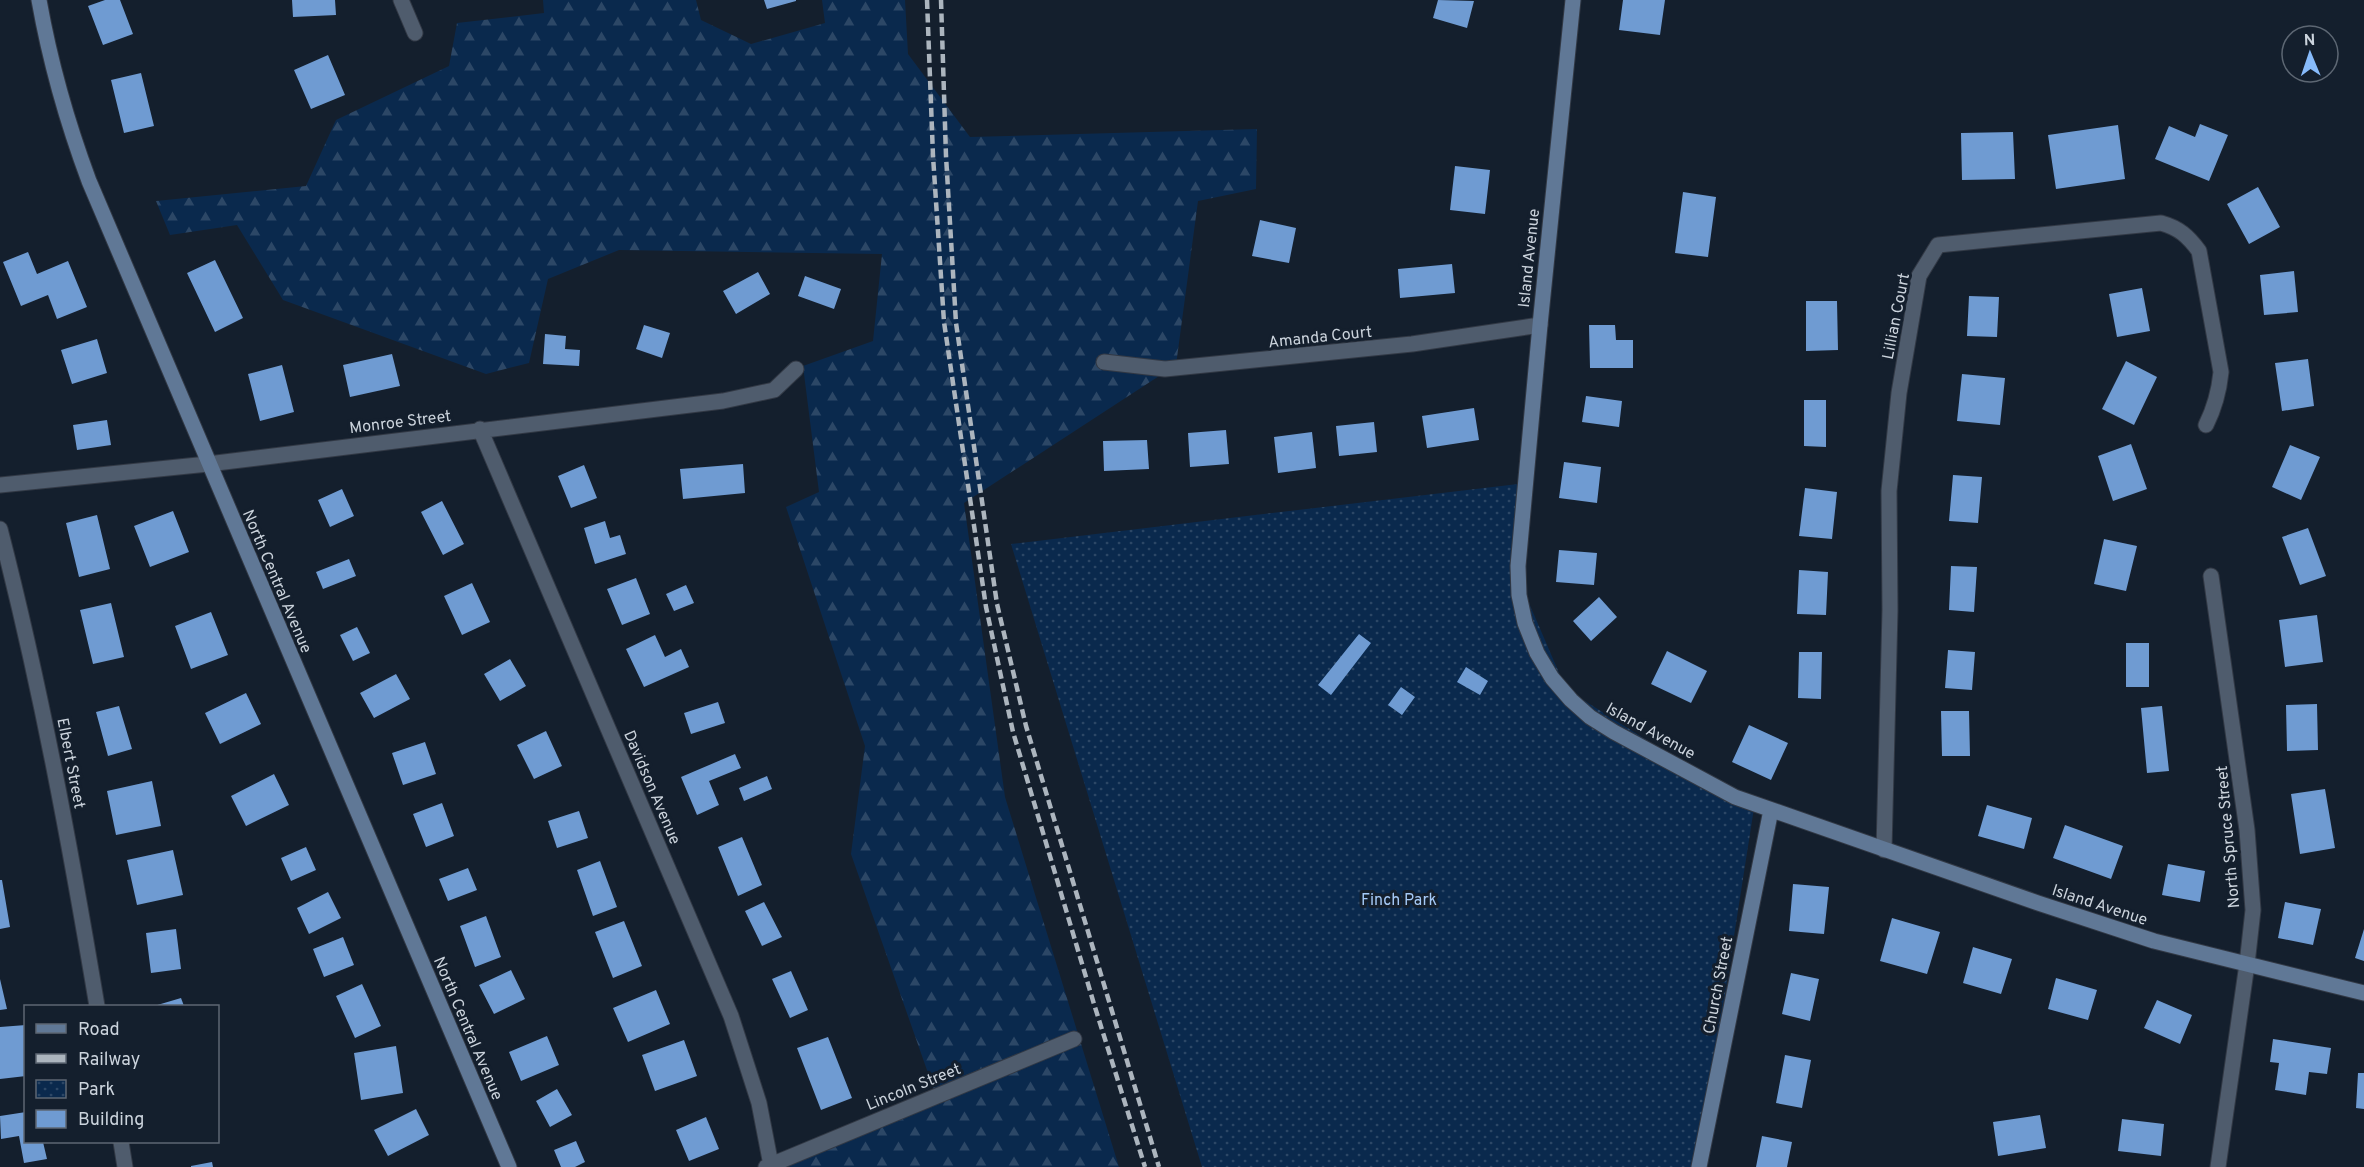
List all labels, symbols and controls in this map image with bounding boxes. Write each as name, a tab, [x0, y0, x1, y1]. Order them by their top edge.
north arrow	[2280, 24, 2340, 84]
text: N	[2303, 31, 2316, 51]
street label: Island Avenue	[1515, 208, 1545, 309]
street label: Lillian Court	[1879, 271, 1915, 361]
street label: Amanda Court	[1267, 323, 1373, 353]
street label: Monroe Street	[348, 407, 452, 439]
street label: North Central Avenue	[237, 507, 315, 656]
street label: Island Avenue	[1602, 699, 1698, 765]
street label: Elbert Street	[51, 716, 89, 811]
street label: Davidson Avenue	[618, 728, 684, 848]
street label: North Spruce Street	[2213, 765, 2245, 909]
street label: Island Avenue	[2049, 881, 2150, 931]
park label: Finch Park	[1361, 891, 1437, 911]
street label: Church Street	[1700, 935, 1738, 1036]
street label: North Central Avenue	[428, 954, 506, 1103]
legend	[24, 1005, 219, 1143]
text: Road	[78, 1019, 120, 1042]
text: Railway	[78, 1049, 140, 1072]
street label: Lincoln Street	[863, 1060, 964, 1116]
text: Park	[78, 1079, 115, 1102]
text: Building	[78, 1109, 144, 1132]

